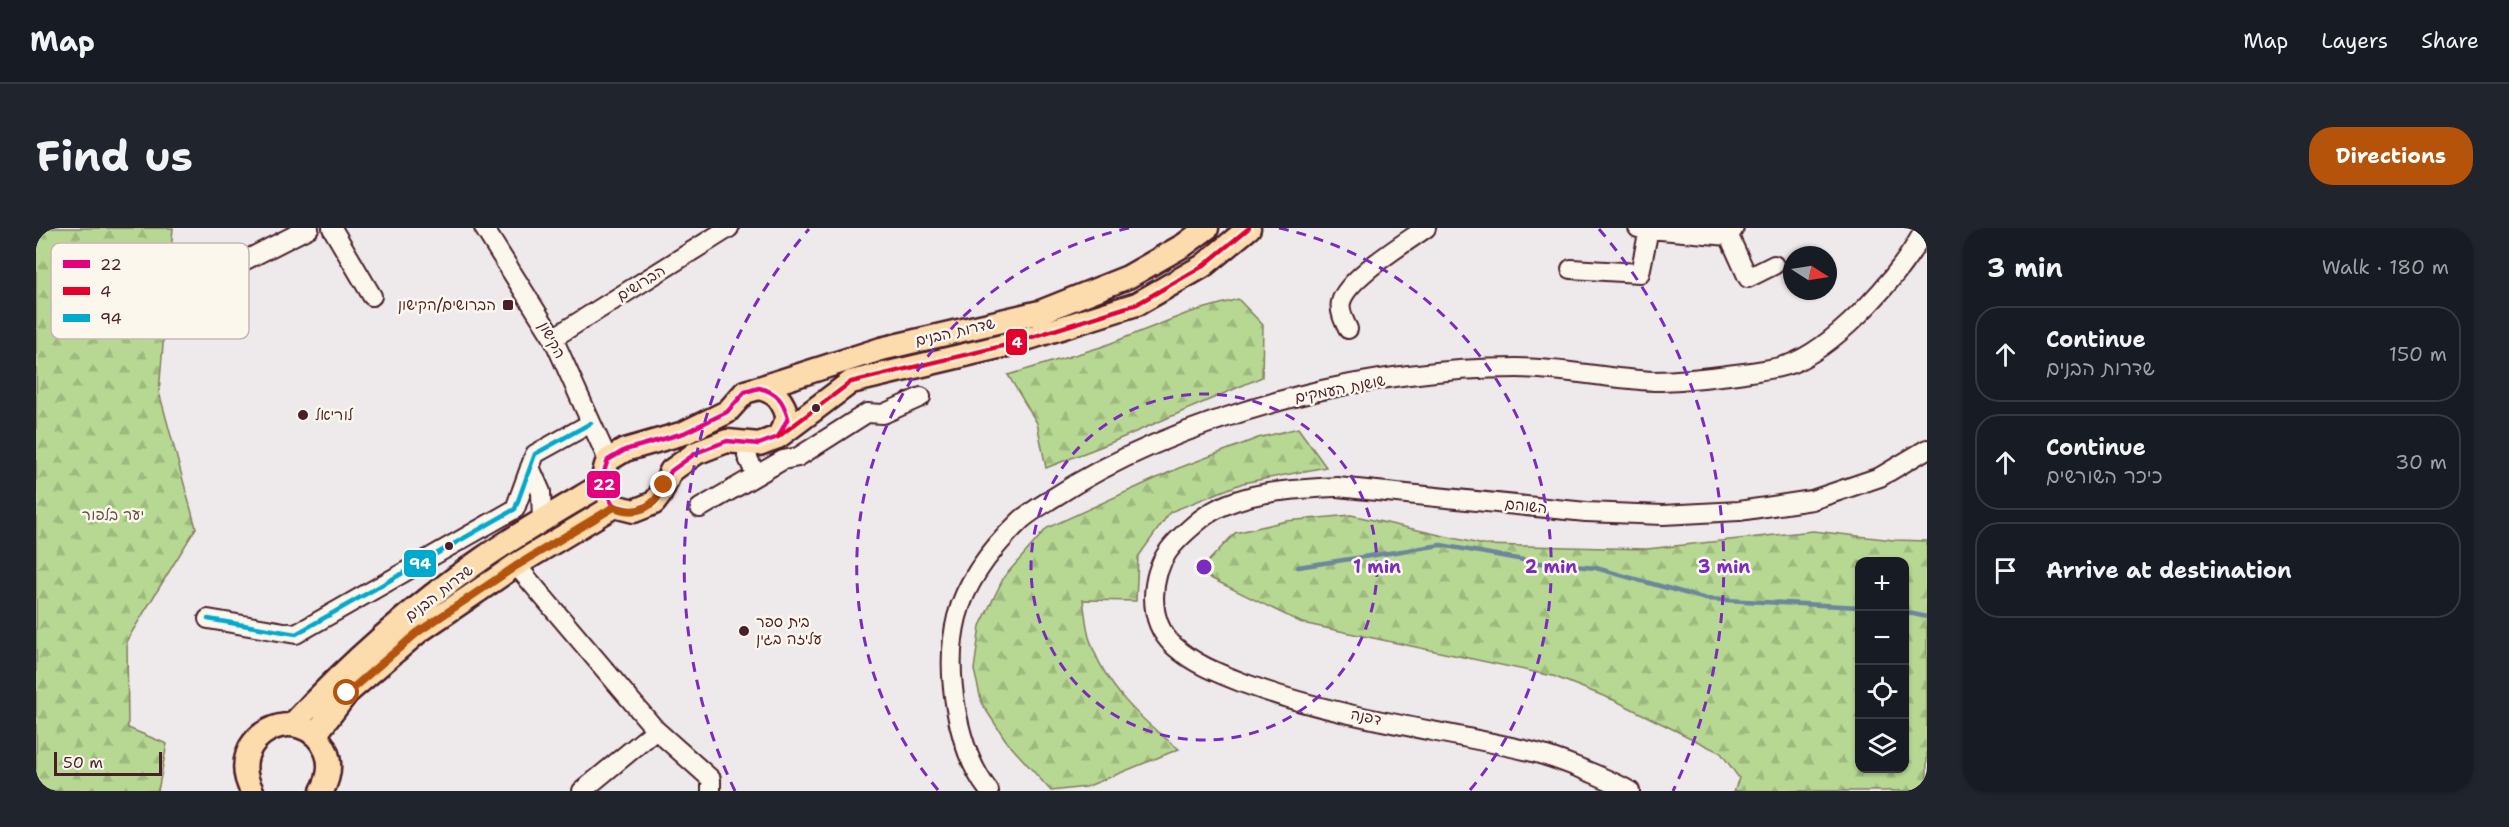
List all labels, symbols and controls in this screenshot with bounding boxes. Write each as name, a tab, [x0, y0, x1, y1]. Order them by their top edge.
text: Map	[30, 22, 95, 60]
text: Map	[2243, 27, 2288, 55]
text: Layers	[2321, 27, 2388, 55]
text: Share	[2421, 27, 2479, 55]
button: Directions	[2309, 127, 2473, 185]
text: Find us	[36, 128, 193, 184]
legend	[51, 243, 249, 339]
north arrow	[1783, 246, 1837, 300]
text: 3 min	[1987, 250, 2063, 285]
text: 22	[100, 254, 122, 275]
text: Walk · 180 m	[2322, 254, 2449, 280]
street label: הברושים	[613, 260, 669, 306]
text: 4	[100, 281, 111, 302]
place label: הברושים/הקישון	[398, 295, 496, 315]
marker: הברושים/הקישון	[501, 298, 515, 312]
text: 94	[100, 308, 122, 329]
street label: שדרות הבנים	[913, 313, 997, 351]
street label: הקישון	[534, 318, 570, 362]
text: Continue	[2046, 325, 2146, 354]
line badge: 4	[1005, 328, 1028, 356]
text: 4	[1011, 332, 1023, 353]
icon: ahead	[1989, 338, 2022, 371]
text: 150 m	[2389, 341, 2447, 367]
text: שדרות הבנים	[2046, 355, 2155, 381]
street label: שושנת העמקים	[1293, 370, 1387, 408]
unlabelled marker	[810, 402, 822, 414]
place label: לוריאל	[315, 405, 354, 425]
marker: לוריאל	[296, 408, 310, 422]
text: Continue	[2046, 433, 2146, 462]
icon: ahead	[1989, 446, 2022, 479]
text: 30 m	[2395, 449, 2447, 475]
text: כיכר השורשים	[2046, 463, 2162, 489]
line badge: 22	[586, 470, 621, 499]
route end	[650, 471, 676, 497]
text: 22	[593, 474, 615, 495]
street label: השוהם	[1504, 494, 1548, 518]
park label: יער בלפור	[82, 505, 144, 525]
unlabelled marker	[443, 540, 455, 552]
line badge: 94	[403, 549, 437, 578]
text: 94	[409, 553, 431, 574]
icon: arrive	[1989, 554, 2022, 587]
text: 1 min	[1353, 555, 1401, 579]
text: 2 min	[1525, 555, 1577, 579]
text: 3 min	[1698, 555, 1750, 579]
text: Arrive at destination	[2046, 556, 2292, 585]
centre of rings	[1194, 557, 1214, 577]
map controls	[1855, 557, 1909, 773]
button: +	[1855, 557, 1909, 611]
street label: שדרות הבנים	[401, 560, 477, 626]
button: −	[1855, 611, 1909, 665]
place label: בית ספר עליזה בגין	[756, 612, 822, 649]
marker: בית ספר עליזה בגין	[737, 624, 751, 638]
button: locate	[1855, 665, 1909, 719]
route start	[333, 679, 359, 705]
street label: דפנה	[1349, 704, 1383, 730]
button: layers	[1855, 719, 1909, 773]
scale bar	[54, 749, 162, 776]
text: 50 m	[63, 752, 103, 773]

